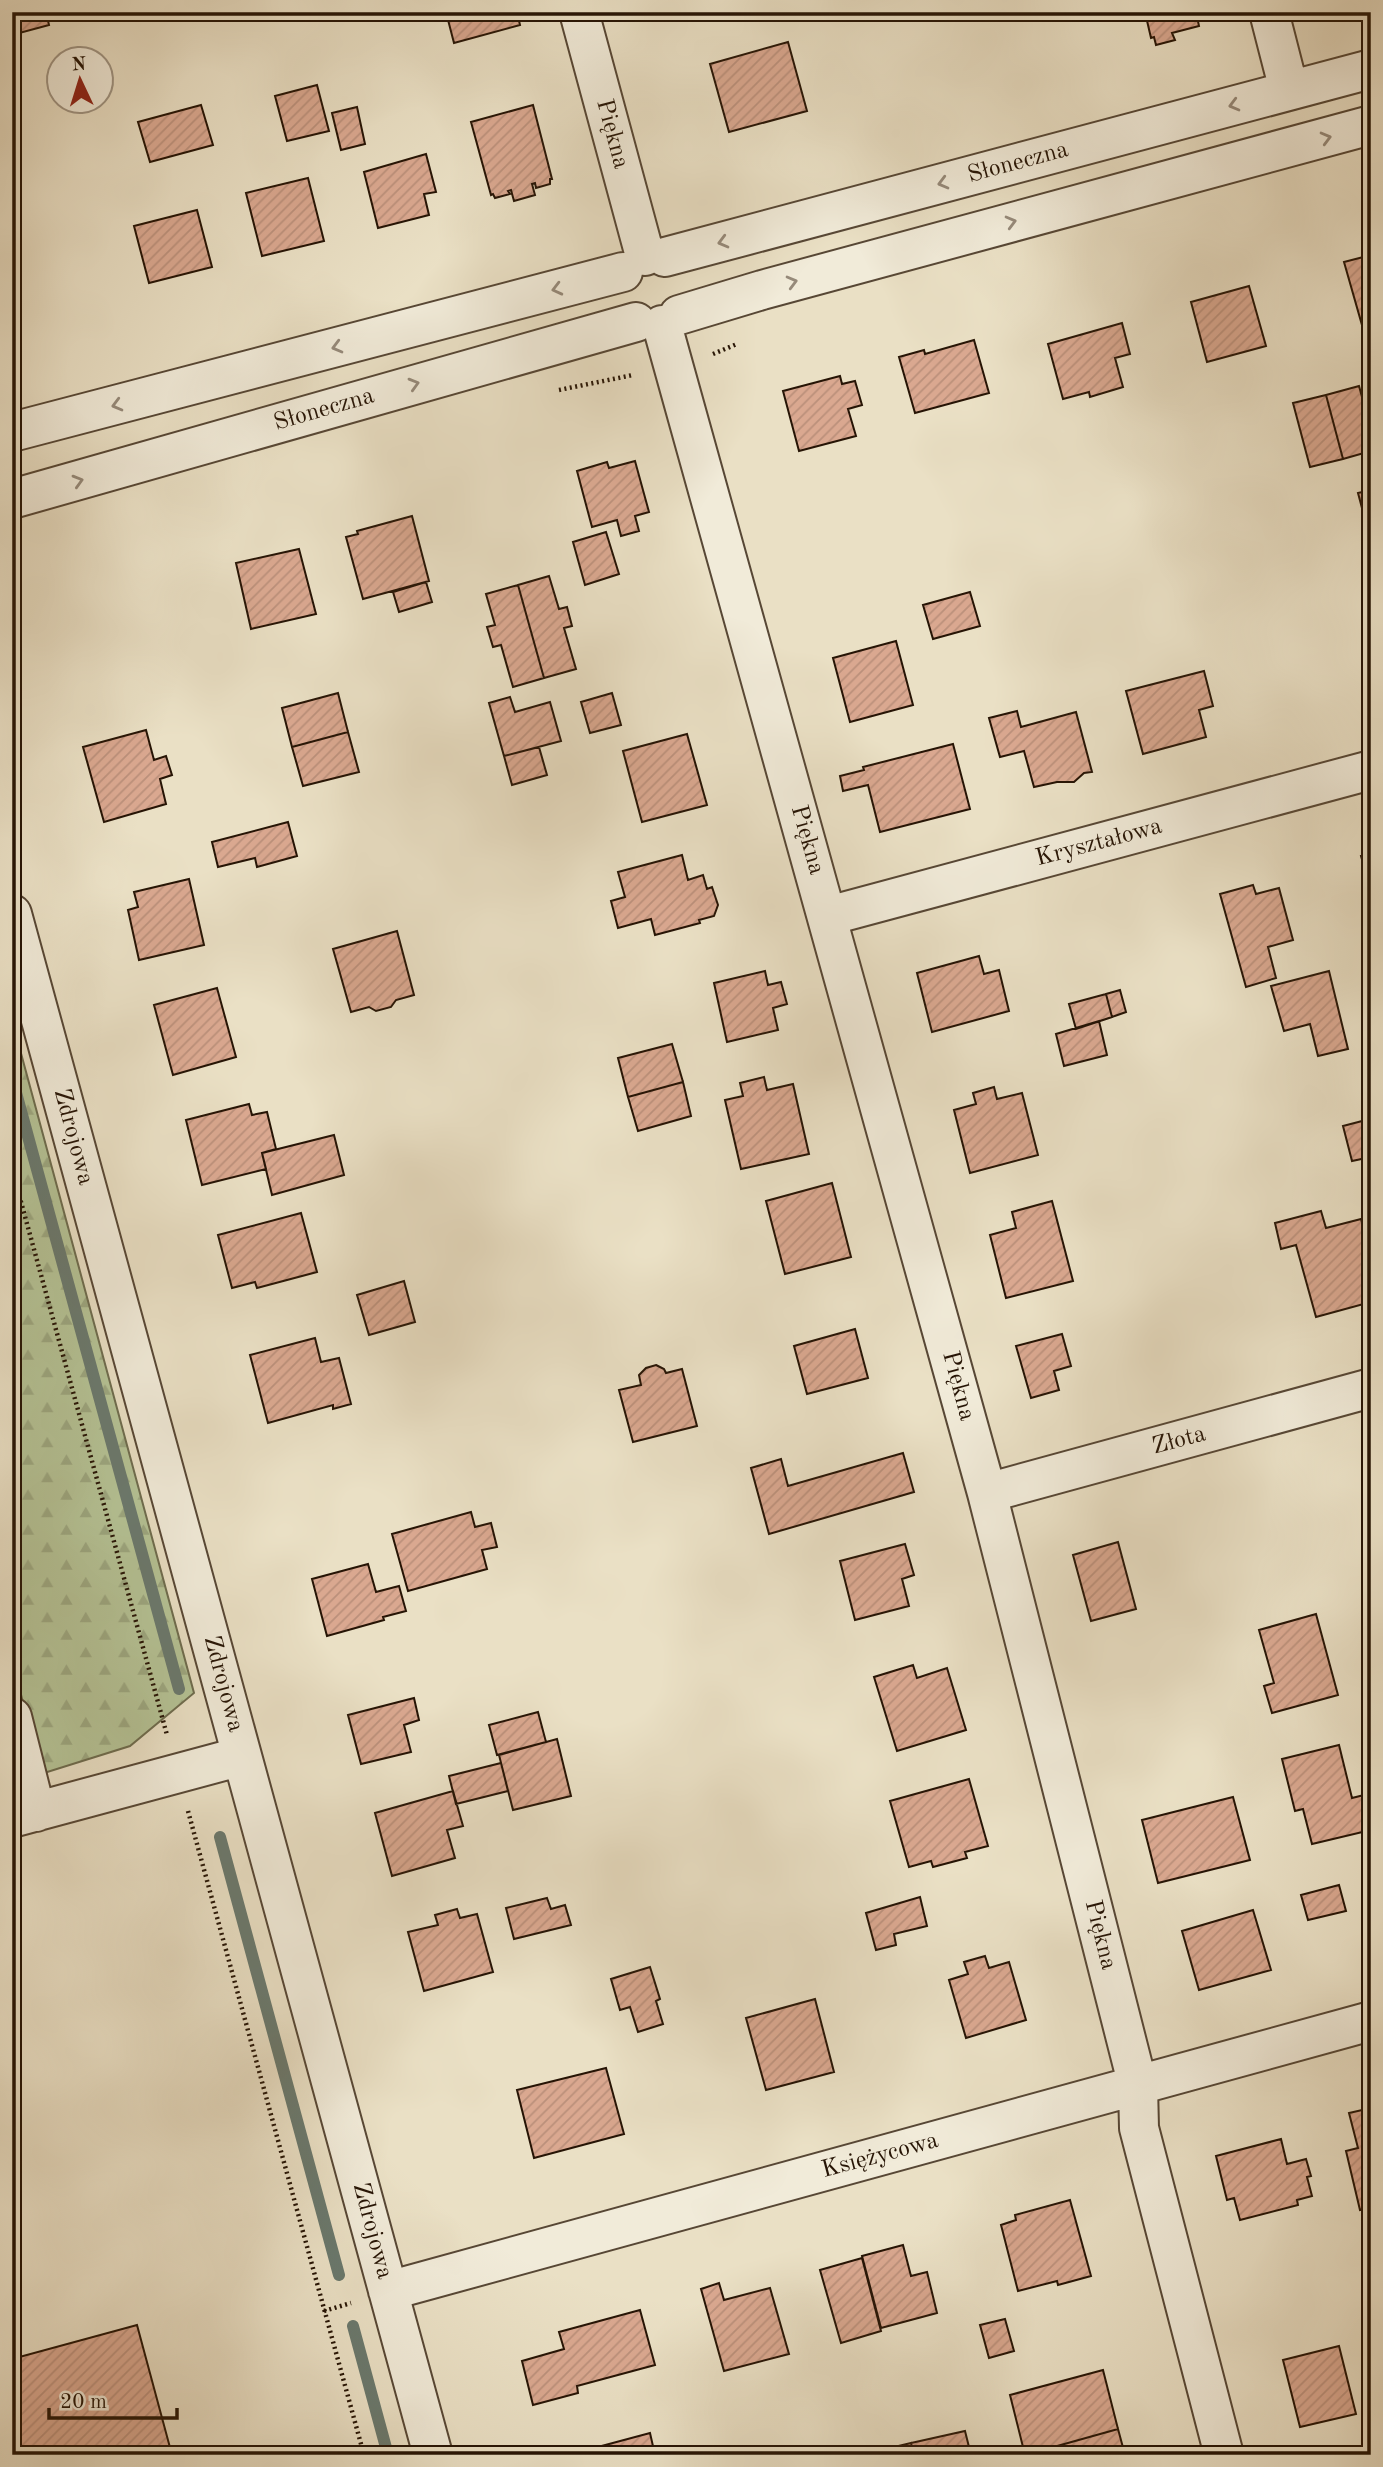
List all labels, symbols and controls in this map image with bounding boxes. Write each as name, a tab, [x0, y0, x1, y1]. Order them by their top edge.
north arrow	[46, 46, 116, 116]
text: N	[71, 56, 87, 76]
street label: Piękna	[591, 97, 633, 172]
one-way arrow	[1228, 97, 1240, 112]
one-way arrow	[1319, 131, 1331, 146]
street label: Słoneczna	[965, 138, 1071, 188]
one-way arrow	[937, 175, 949, 189]
one-way arrow	[1005, 216, 1017, 231]
one-way arrow	[717, 234, 729, 248]
one-way arrow	[786, 276, 798, 290]
one-way arrow	[551, 281, 563, 295]
one-way arrow	[331, 339, 343, 353]
one-way arrow	[408, 378, 420, 393]
street label: Słoneczna	[271, 384, 377, 436]
one-way arrow	[111, 397, 123, 411]
one-way arrow	[72, 474, 84, 489]
street label: Piękna	[786, 802, 828, 878]
street label: Kryształowa	[1033, 815, 1165, 871]
street label: Zdrojowa	[49, 1086, 97, 1188]
street label: Piękna	[937, 1349, 979, 1424]
street label: Złota	[1150, 1422, 1209, 1460]
street label: Zdrojowa	[199, 1633, 247, 1735]
street label: Piękna	[1080, 1898, 1120, 1973]
street label: Księżycowa	[819, 2129, 941, 2183]
street label: Zdrojowa	[348, 2180, 396, 2282]
scale bar	[49, 2376, 177, 2420]
text: 20 m	[60, 2392, 107, 2413]

